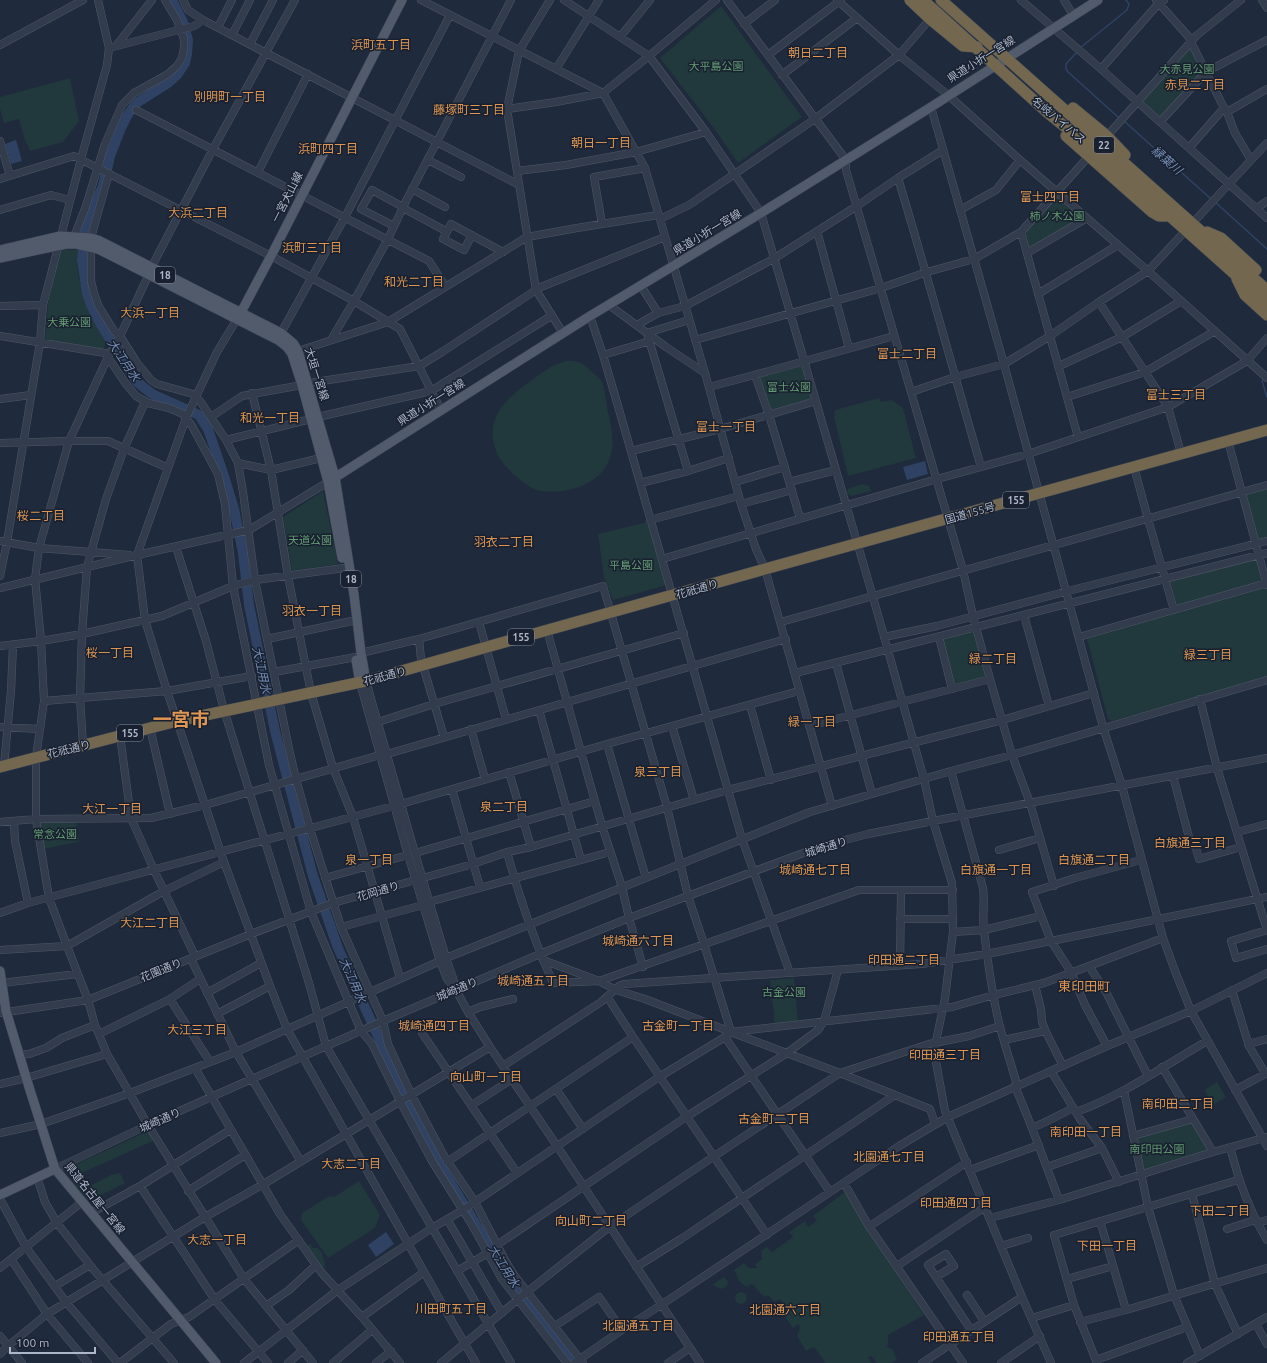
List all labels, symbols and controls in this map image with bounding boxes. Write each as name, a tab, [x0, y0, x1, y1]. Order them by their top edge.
street label: 県道小折一宮線	[945, 34, 1017, 84]
district label: 浜町五丁目	[351, 38, 411, 51]
district label: 朝日二丁目	[788, 46, 848, 59]
park label: 大平島公園	[689, 60, 744, 72]
park label: 大赤見公園	[1160, 63, 1215, 75]
district label: 赤見二丁目	[1165, 78, 1225, 91]
district label: 別明町一丁目	[194, 90, 266, 103]
street label: 名岐バイパス	[1030, 94, 1088, 146]
district label: 藤塚町三丁目	[433, 103, 505, 116]
district label: 朝日一丁目	[571, 136, 631, 149]
road number: 22	[1094, 137, 1114, 153]
district label: 浜町四丁目	[298, 142, 358, 155]
water label: 縁葉川	[1149, 143, 1186, 178]
street label: 一宮犬山線	[269, 170, 305, 224]
district label: 富士四丁目	[1020, 190, 1080, 203]
district label: 大浜二丁目	[168, 206, 228, 219]
street label: 県道小折一宮線	[671, 207, 743, 257]
park label: 柿ノ木公園	[1030, 210, 1085, 222]
district label: 浜町三丁目	[282, 241, 342, 254]
road number: 18	[155, 267, 175, 283]
district label: 和光二丁目	[384, 275, 444, 288]
district label: 大浜一丁目	[120, 306, 180, 319]
park label: 大乗公園	[47, 316, 91, 328]
water label: 大江用水	[105, 336, 144, 385]
street label: 大垣一宮線	[303, 346, 331, 402]
district label: 富士二丁目	[877, 347, 937, 360]
street label: 県道小折一宮線	[395, 377, 467, 427]
park label: 富士公園	[767, 381, 811, 393]
district label: 富士三丁目	[1146, 388, 1206, 401]
district label: 和光一丁目	[240, 411, 300, 424]
district label: 富士一丁目	[696, 420, 756, 433]
road number: 155	[1003, 492, 1029, 508]
street label: 国道155号	[944, 500, 996, 526]
district label: 桜二丁目	[17, 509, 65, 522]
park label: 天道公園	[288, 534, 332, 546]
district label: 羽衣二丁目	[474, 535, 534, 548]
park label: 平島公園	[609, 559, 653, 571]
road number: 18	[341, 571, 361, 587]
street label: 花祇通り	[674, 577, 720, 601]
district label: 羽衣一丁目	[282, 604, 342, 617]
road number: 155	[508, 629, 534, 645]
water label: 大江用水	[251, 645, 274, 697]
district label: 桜一丁目	[86, 646, 134, 659]
district label: 緑三丁目	[1184, 648, 1232, 661]
district label: 緑二丁目	[969, 652, 1017, 665]
street label: 花祇通り	[362, 665, 408, 687]
district label: 一宮市	[152, 708, 210, 730]
district label: 緑一丁目	[788, 715, 836, 728]
road number: 155	[117, 725, 143, 741]
street label: 花祇通り	[46, 738, 92, 760]
district label: 泉三丁目	[634, 765, 682, 778]
district label: 泉二丁目	[480, 800, 528, 813]
district label: 大江一丁目	[82, 802, 142, 815]
park label: 常念公園	[33, 828, 77, 840]
street label: 城崎通り	[803, 835, 849, 859]
district label: 白旗通三丁目	[1154, 836, 1226, 849]
district label: 泉一丁目	[345, 853, 393, 866]
district label: 白旗通二丁目	[1058, 853, 1130, 866]
district label: 城崎通七丁目	[779, 863, 851, 876]
district label: 白旗通一丁目	[960, 863, 1032, 876]
street label: 花岡通り	[355, 879, 401, 903]
district label: 大江二丁目	[120, 916, 180, 929]
district label: 城崎通六丁目	[602, 934, 674, 947]
district label: 印田通二丁目	[868, 953, 940, 966]
water label: 大江用水	[337, 955, 370, 1006]
street label: 花園通り	[138, 956, 184, 984]
district label: 城崎通五丁目	[497, 974, 569, 987]
street label: 城崎通り	[434, 975, 480, 1003]
district label: 東印田町	[1058, 979, 1110, 993]
park label: 古金公園	[762, 986, 806, 998]
district label: 城崎通四丁目	[398, 1019, 470, 1032]
district label: 古金町一丁目	[642, 1019, 714, 1032]
district label: 大江三丁目	[167, 1023, 227, 1036]
district label: 印田通三丁目	[909, 1048, 981, 1061]
district label: 向山町一丁目	[450, 1070, 522, 1083]
district label: 南印田二丁目	[1142, 1097, 1214, 1110]
street label: 城崎通り	[137, 1106, 183, 1134]
district label: 古金町二丁目	[738, 1112, 810, 1125]
district label: 南印田一丁目	[1050, 1125, 1122, 1138]
park label: 南印田公園	[1130, 1143, 1185, 1155]
district label: 北園通七丁目	[853, 1150, 925, 1163]
district label: 大志二丁目	[321, 1157, 381, 1170]
street label: 県道名古屋一宮線	[63, 1160, 127, 1236]
district label: 印田通四丁目	[920, 1196, 992, 1209]
district label: 下田二丁目	[1190, 1204, 1250, 1217]
district label: 向山町二丁目	[555, 1214, 627, 1227]
district label: 大志一丁目	[187, 1233, 247, 1246]
district label: 下田一丁目	[1077, 1239, 1137, 1252]
water label: 大江用水	[486, 1242, 523, 1291]
district label: 川田町五丁目	[415, 1302, 487, 1315]
district label: 北園通六丁目	[749, 1303, 821, 1316]
district label: 北園通五丁目	[602, 1319, 674, 1332]
scale bar	[10, 1329, 95, 1355]
district label: 印田通五丁目	[923, 1330, 995, 1343]
text: 100 m	[16, 1336, 49, 1349]

